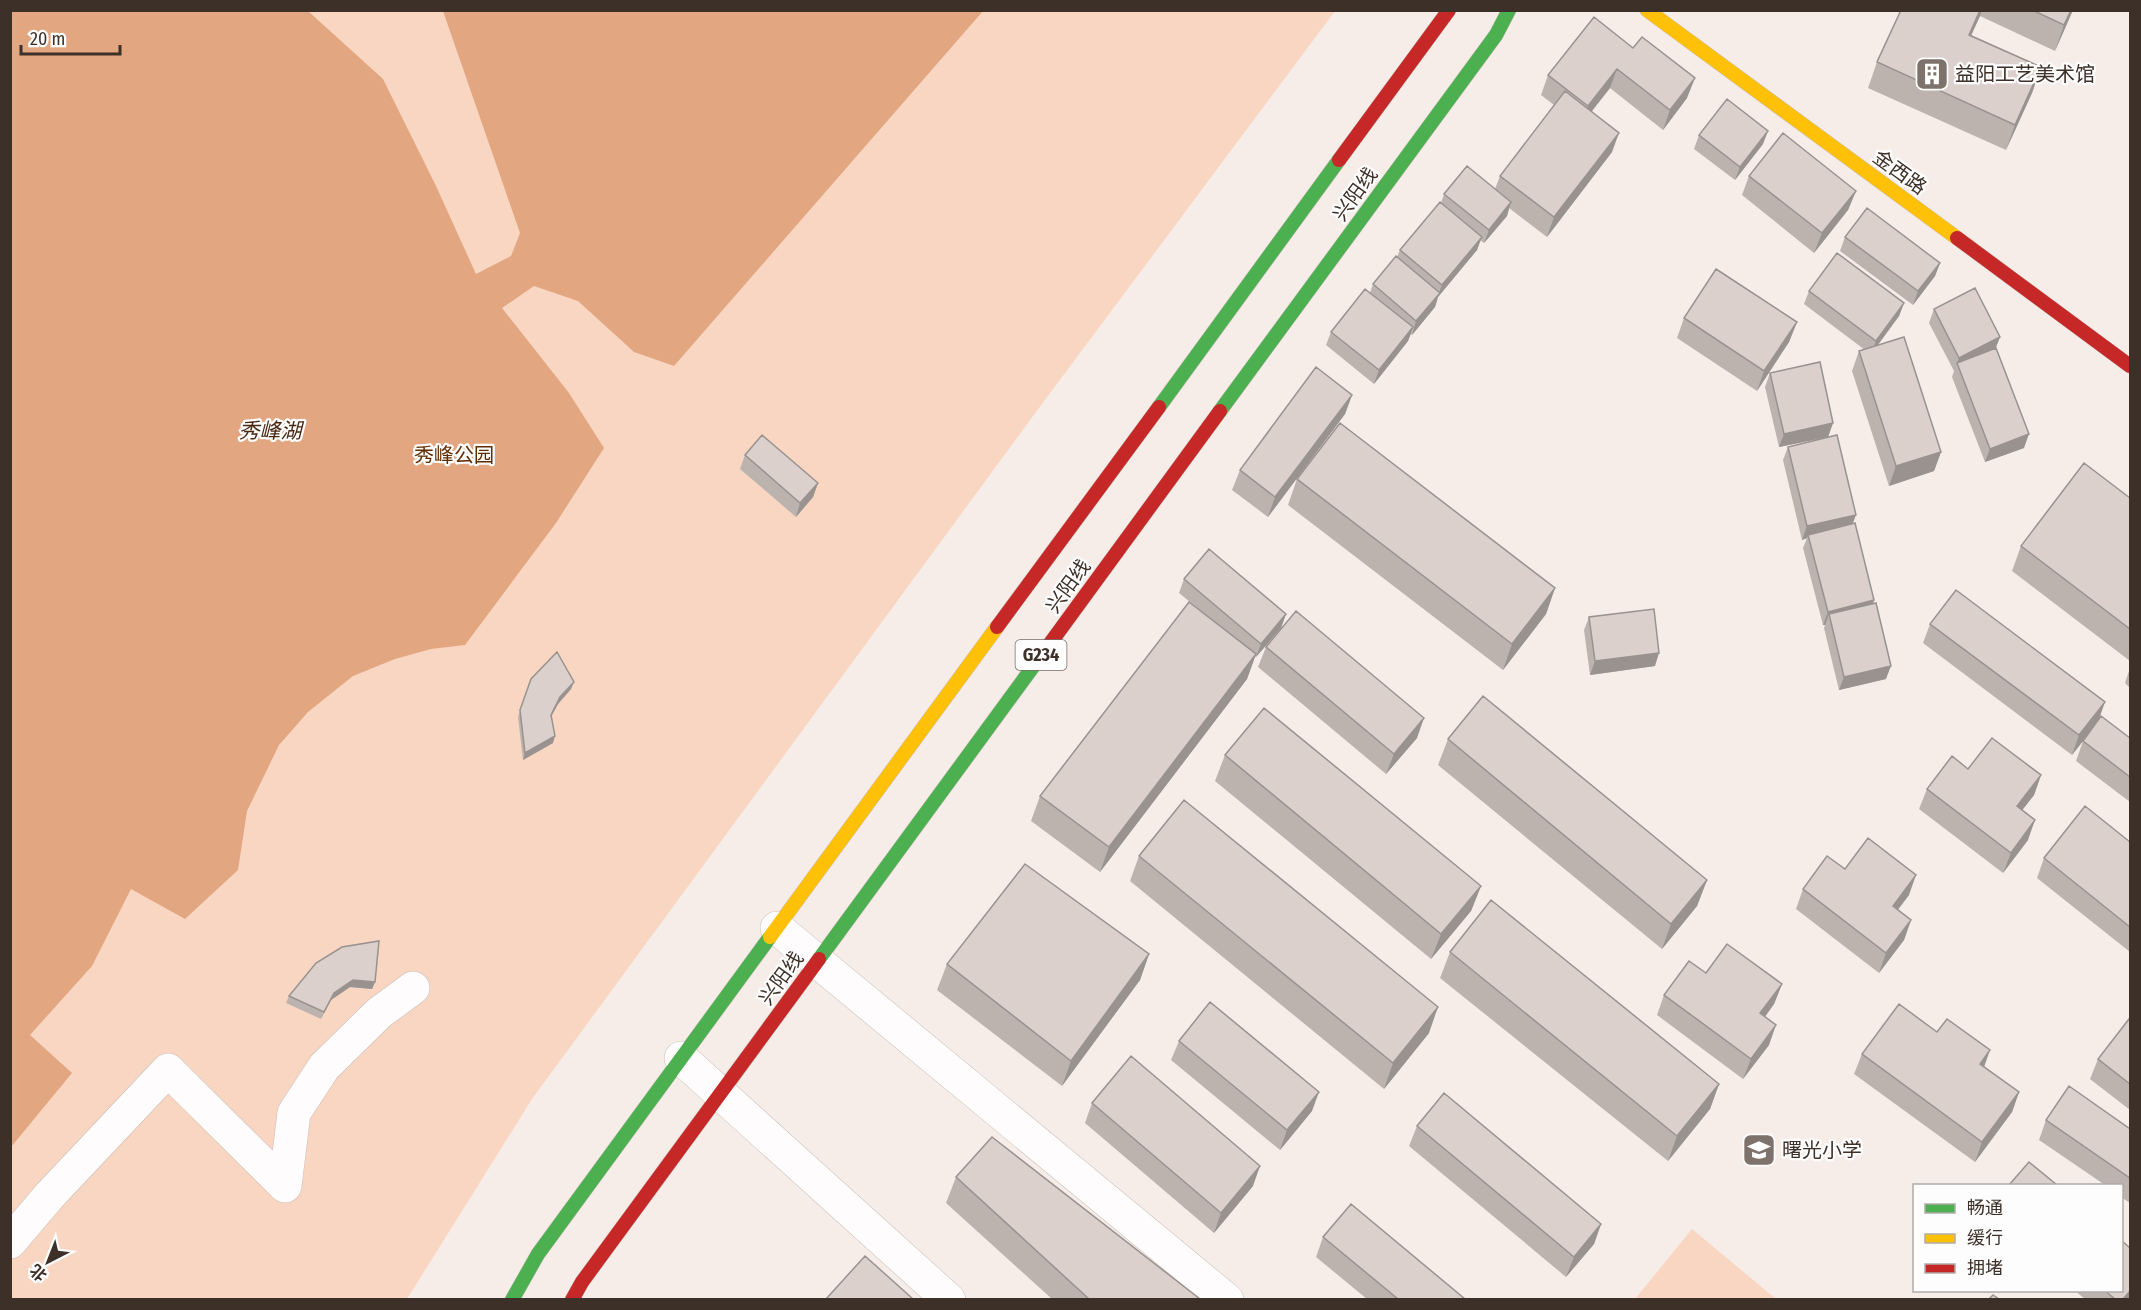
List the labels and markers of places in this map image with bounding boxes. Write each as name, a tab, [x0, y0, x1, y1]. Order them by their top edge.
building icon: 益阳工艺美术馆	[1914, 56, 1950, 92]
place label: 益阳工艺美术馆	[1955, 62, 2095, 86]
school or university icon: 曙光小学	[1741, 1132, 1777, 1168]
place label: 曙光小学	[1782, 1138, 1862, 1162]

